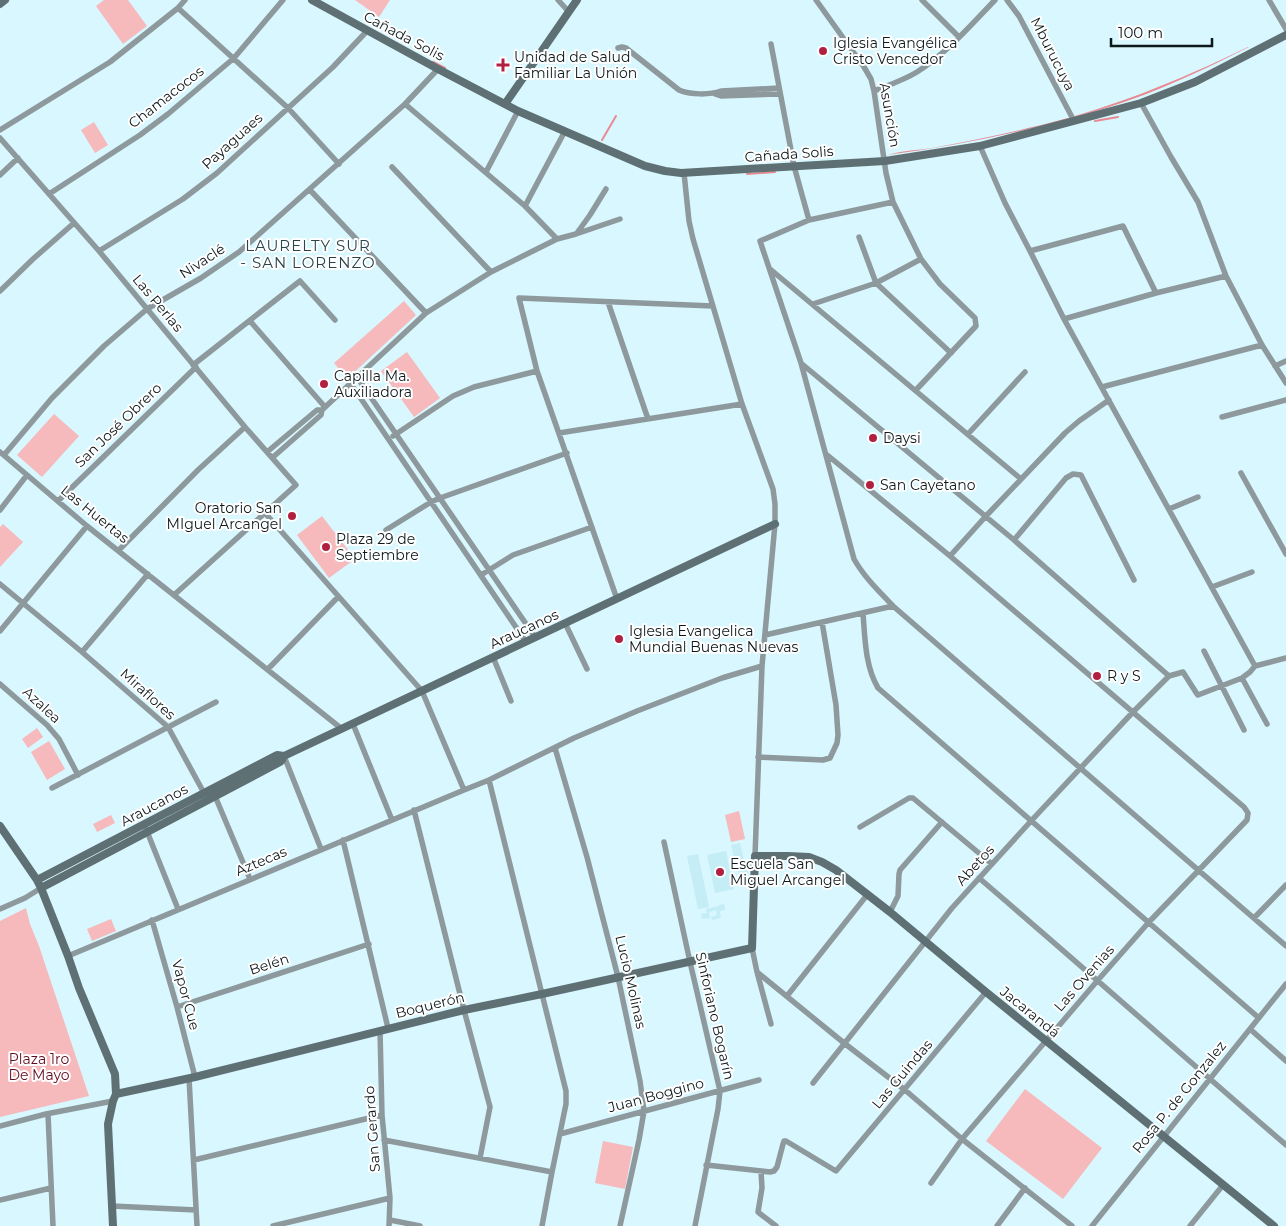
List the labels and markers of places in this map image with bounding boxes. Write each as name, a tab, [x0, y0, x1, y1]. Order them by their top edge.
place label: Iglesia Evangélica Cristo Vencedor	[833, 34, 958, 68]
marker: Iglesia Evangélica Cristo Vencedor	[817, 45, 829, 57]
place label: Unidad de Salud Familiar La Unión	[514, 48, 637, 82]
marker: Unidad de Salud Familiar La Unión	[496, 58, 510, 72]
place label: Capilla Ma. Auxiliadora	[334, 367, 412, 401]
marker: Capilla Ma. Auxiliadora	[318, 378, 330, 390]
place label: Daysi	[883, 429, 921, 447]
marker: Daysi	[867, 432, 879, 444]
place label: San Cayetano	[880, 476, 976, 494]
marker: San Cayetano	[864, 479, 876, 491]
place label: Oratorio San MIguel Arcangel	[167, 499, 282, 533]
marker: Oratorio San MIguel Arcangel	[286, 510, 298, 522]
place label: Plaza 29 de Septiembre	[336, 530, 419, 564]
marker: Plaza 29 de Septiembre	[320, 541, 332, 553]
place label: Iglesia Evangelica Mundial Buenas Nuevas	[629, 622, 799, 656]
marker: Iglesia Evangelica Mundial Buenas Nuevas	[613, 633, 625, 645]
place label: R y S	[1107, 667, 1141, 685]
marker: R y S	[1091, 670, 1103, 682]
place label: Escuela San Miguel Arcangel	[730, 855, 845, 889]
marker: Escuela San Miguel Arcangel	[714, 866, 726, 878]

